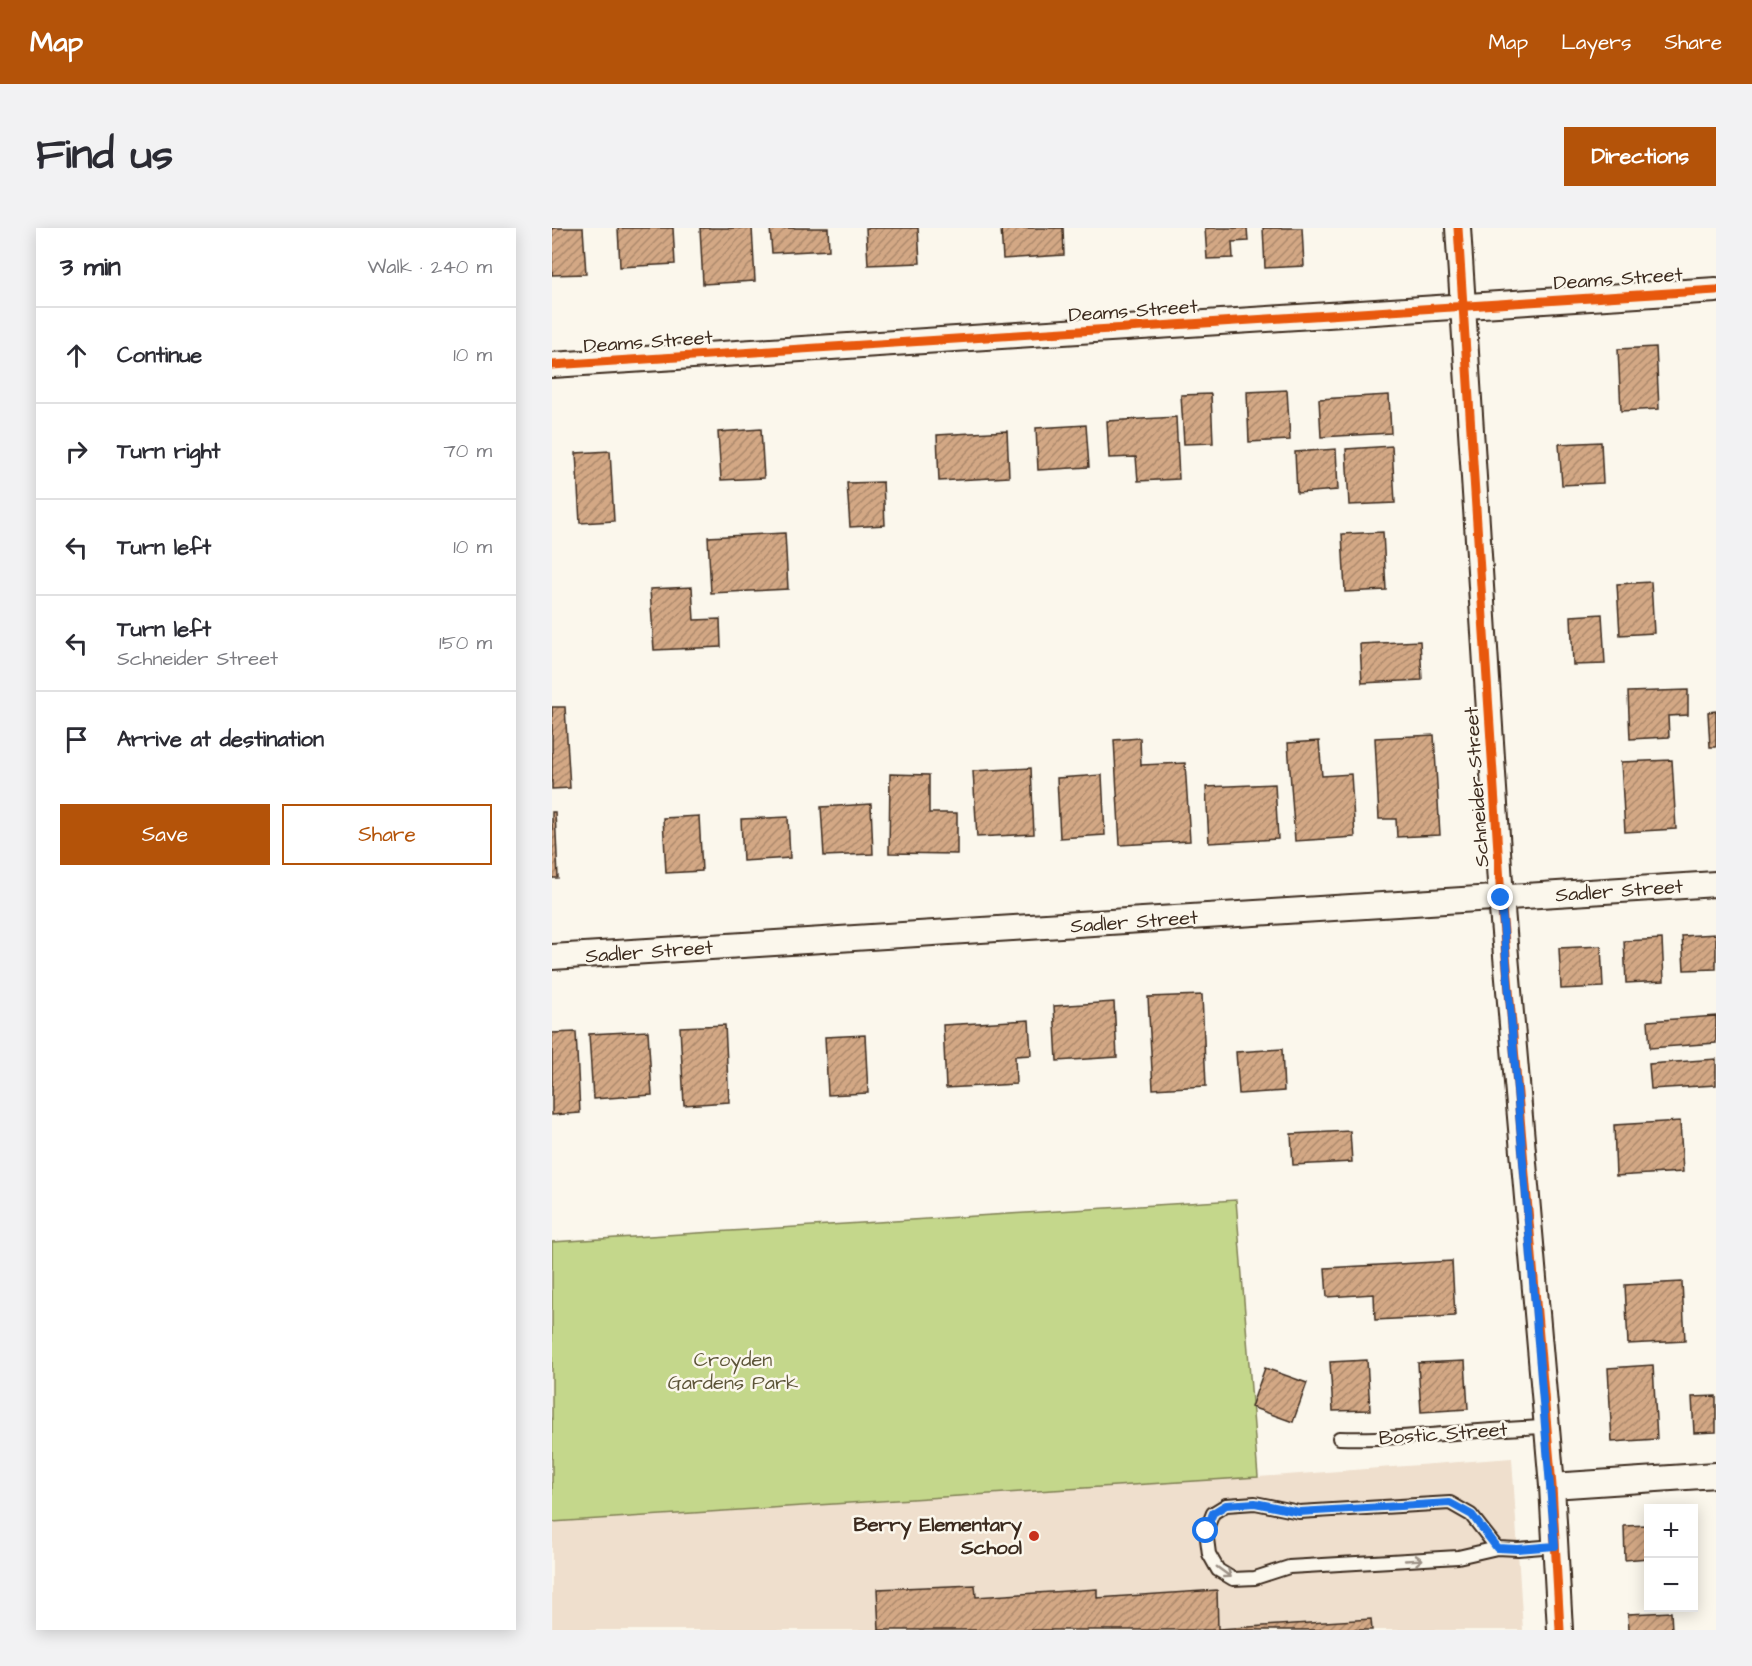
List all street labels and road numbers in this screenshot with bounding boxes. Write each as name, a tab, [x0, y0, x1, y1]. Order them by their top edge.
street label: Deams Street	[1553, 261, 1684, 297]
street label: Deams Street	[1068, 293, 1199, 329]
street label: Deams Street	[583, 324, 714, 360]
street label: Schneider Street	[1457, 706, 1497, 868]
street label: Sadler Street	[1554, 873, 1684, 909]
street label: Sadler Street	[1069, 904, 1199, 940]
street label: Sadler Street	[584, 934, 714, 970]
street label: Bostic Street	[1378, 1416, 1508, 1452]

